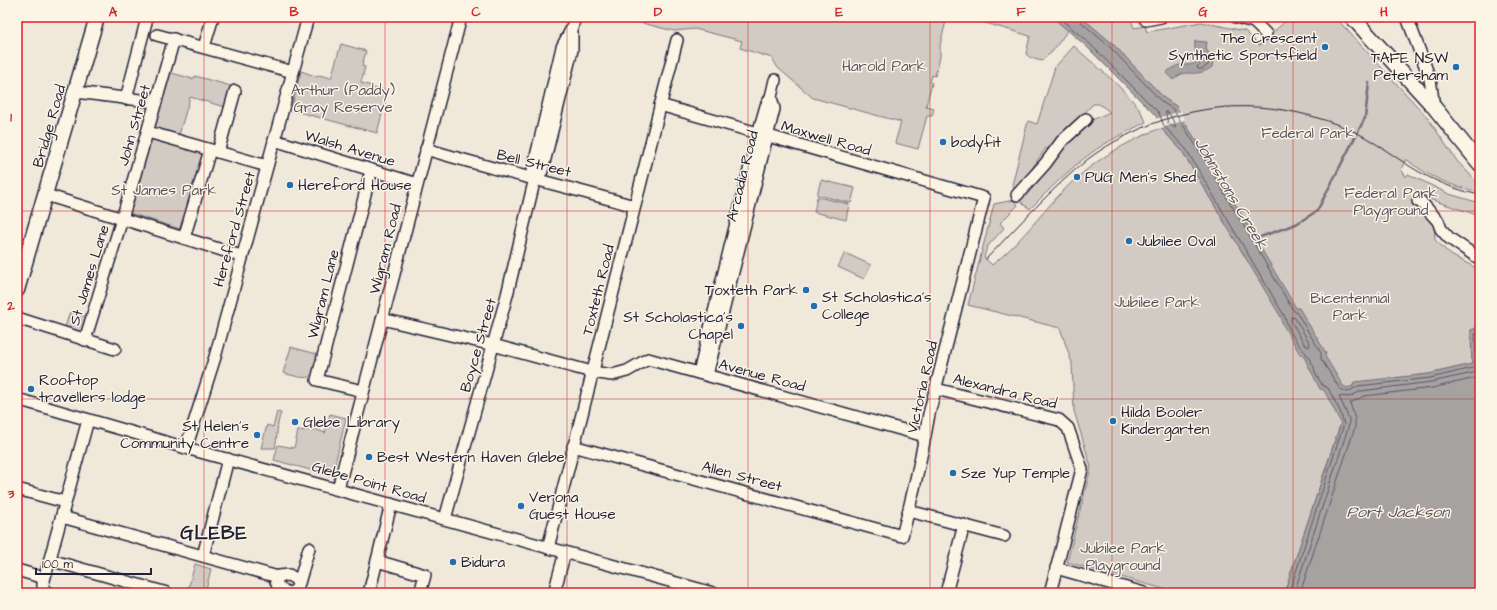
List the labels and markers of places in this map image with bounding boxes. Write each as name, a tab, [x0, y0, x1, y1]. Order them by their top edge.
place label: The Crescent Synthetic Sportsfield	[1169, 28, 1317, 67]
marker: The Crescent Synthetic Sportsfield	[1320, 42, 1330, 52]
place label: TAFE NSW Petersham	[1371, 48, 1448, 86]
marker: TAFE NSW Petersham	[1451, 62, 1461, 72]
place label: bodyfit	[951, 132, 1001, 154]
marker: bodyfit	[938, 137, 948, 147]
place label: PUG Men's Shed	[1085, 167, 1197, 188]
marker: PUG Men's Shed	[1072, 172, 1082, 182]
place label: Hereford House	[298, 175, 412, 196]
marker: Hereford House	[285, 180, 295, 190]
place label: Jubilee Oval	[1137, 231, 1216, 252]
marker: Jubilee Oval	[1124, 236, 1134, 246]
place label: Toxteth Park	[705, 280, 798, 301]
marker: Toxteth Park	[801, 285, 811, 295]
place label: St Scholastica's College	[822, 287, 932, 326]
marker: St Scholastica's College	[809, 301, 819, 311]
place label: St Scholastica's Chapel	[623, 307, 733, 345]
marker: St Scholastica's Chapel	[736, 321, 746, 331]
place label: Rooftop travellers lodge	[39, 370, 146, 409]
marker: Rooftop travellers lodge	[26, 384, 36, 394]
place label: Hilda Booler Kindergarten	[1121, 402, 1210, 441]
place label: Glebe Library	[303, 412, 400, 434]
place label: St Helen's Community Centre	[120, 416, 249, 455]
marker: Hilda Booler Kindergarten	[1108, 416, 1118, 426]
marker: Glebe Library	[290, 417, 300, 427]
marker: St Helen's Community Centre	[252, 430, 262, 440]
place label: Best Western Haven Glebe	[377, 447, 565, 468]
marker: Best Western Haven Glebe	[364, 452, 374, 462]
place label: Sze Yup Temple	[961, 463, 1070, 484]
marker: Sze Yup Temple	[948, 468, 958, 478]
place label: Verona Guest House	[529, 487, 616, 525]
marker: Verona Guest House	[516, 501, 526, 511]
place label: Bidura	[461, 552, 506, 573]
marker: Bidura	[448, 557, 458, 567]

